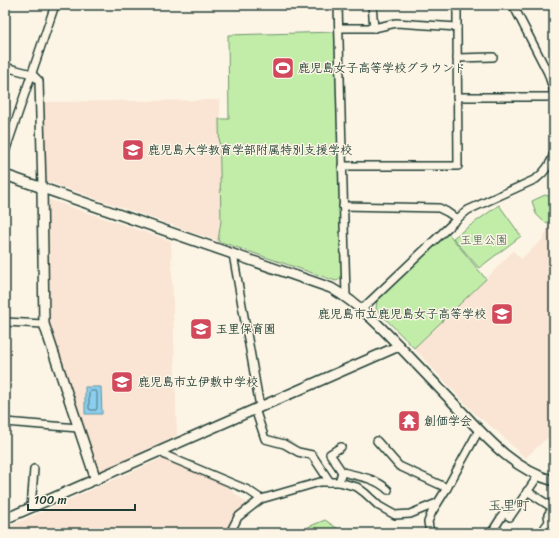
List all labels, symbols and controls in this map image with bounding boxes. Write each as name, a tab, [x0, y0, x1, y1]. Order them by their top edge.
sports icon: 鹿児島女子高等学校グラウンド	[270, 55, 296, 81]
place label: 鹿児島女子高等学校グラウンド	[298, 57, 466, 79]
school or university icon: 鹿児島大学教育学部附属特別支援学校	[120, 137, 146, 163]
place label: 鹿児島大学教育学部附属特別支援学校	[148, 139, 352, 161]
park label: 玉里公園	[460, 229, 508, 251]
school or university icon: 鹿児島市立鹿児島女子高等学校	[489, 301, 515, 327]
place label: 鹿児島市立鹿児島女子高等学校	[318, 303, 486, 325]
school or university icon: 玉里保育園	[188, 316, 214, 342]
place label: 玉里保育園	[216, 318, 276, 340]
school or university icon: 鹿児島市立伊敷中学校	[109, 369, 135, 395]
place label: 鹿児島市立伊敷中学校	[138, 371, 258, 393]
temple icon: 創価学会	[396, 408, 422, 434]
place label: 創価学会	[424, 410, 472, 432]
scale bar	[28, 486, 135, 512]
text: 100 m	[34, 489, 67, 511]
district label: 玉里町	[488, 493, 530, 518]

